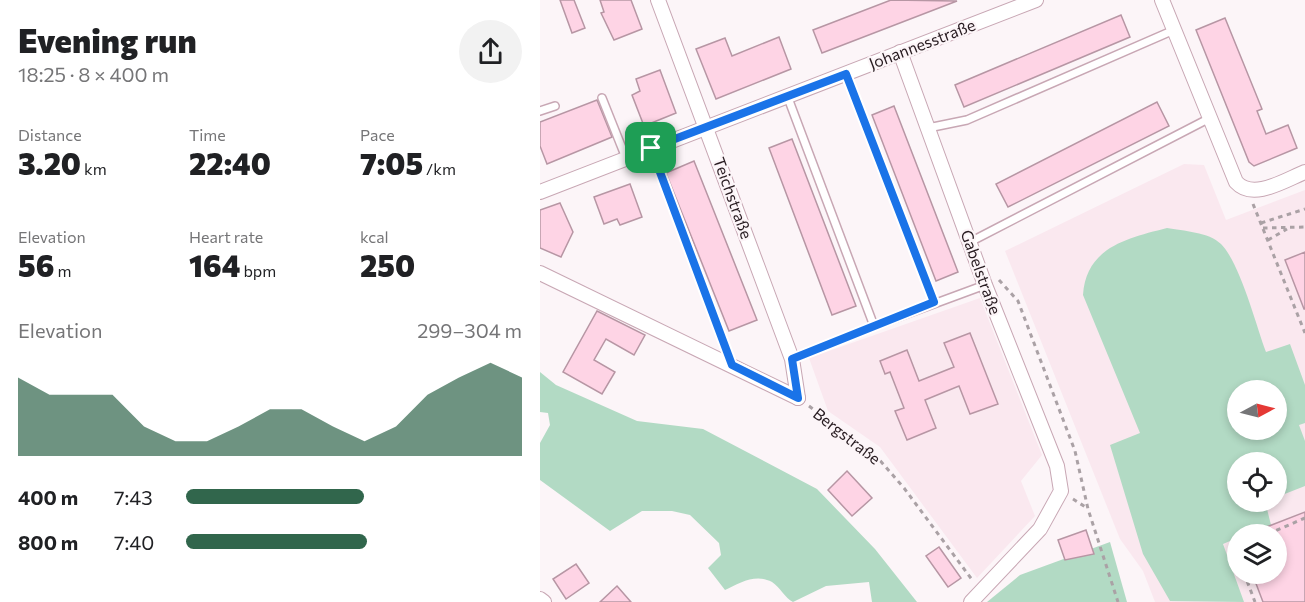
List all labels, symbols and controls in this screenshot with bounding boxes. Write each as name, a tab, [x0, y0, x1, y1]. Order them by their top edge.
street label: Johannesstraße	[866, 15, 978, 73]
text: Evening run	[18, 19, 197, 60]
button: share	[459, 20, 522, 83]
text: 18:25 · 8 × 400 m	[18, 62, 169, 86]
pin	[625, 122, 676, 173]
text: Distance	[18, 125, 82, 144]
text: Time	[189, 125, 226, 144]
text: Pace	[360, 125, 395, 144]
icon: arrive	[634, 131, 667, 164]
text: 3.20	[18, 144, 81, 181]
text: 22:40	[189, 144, 271, 181]
text: 7:05	[360, 144, 423, 181]
street label: Teichstraße	[710, 155, 757, 241]
text: km	[81, 159, 107, 178]
text: /km	[423, 159, 456, 178]
text: Elevation	[18, 227, 86, 246]
text: Heart rate	[189, 227, 263, 246]
text: kcal	[360, 227, 389, 246]
street label: Gabelstraße	[957, 227, 1006, 317]
text: 56	[18, 246, 54, 283]
text: 164	[189, 246, 240, 283]
text: 250	[360, 246, 415, 283]
text: m	[54, 261, 71, 280]
text: bpm	[240, 261, 276, 280]
text: Elevation	[18, 318, 103, 342]
text: 299–304 m	[417, 318, 522, 342]
north arrow	[1227, 380, 1287, 440]
map controls	[1227, 380, 1287, 584]
street label: Bergstraße	[810, 403, 885, 468]
button: locate	[1227, 452, 1287, 512]
text: 400 m	[18, 485, 78, 509]
text: 7:43	[114, 485, 153, 509]
button: layers	[1227, 524, 1287, 584]
text: 800 m	[18, 530, 78, 554]
text: 7:40	[114, 530, 154, 554]

